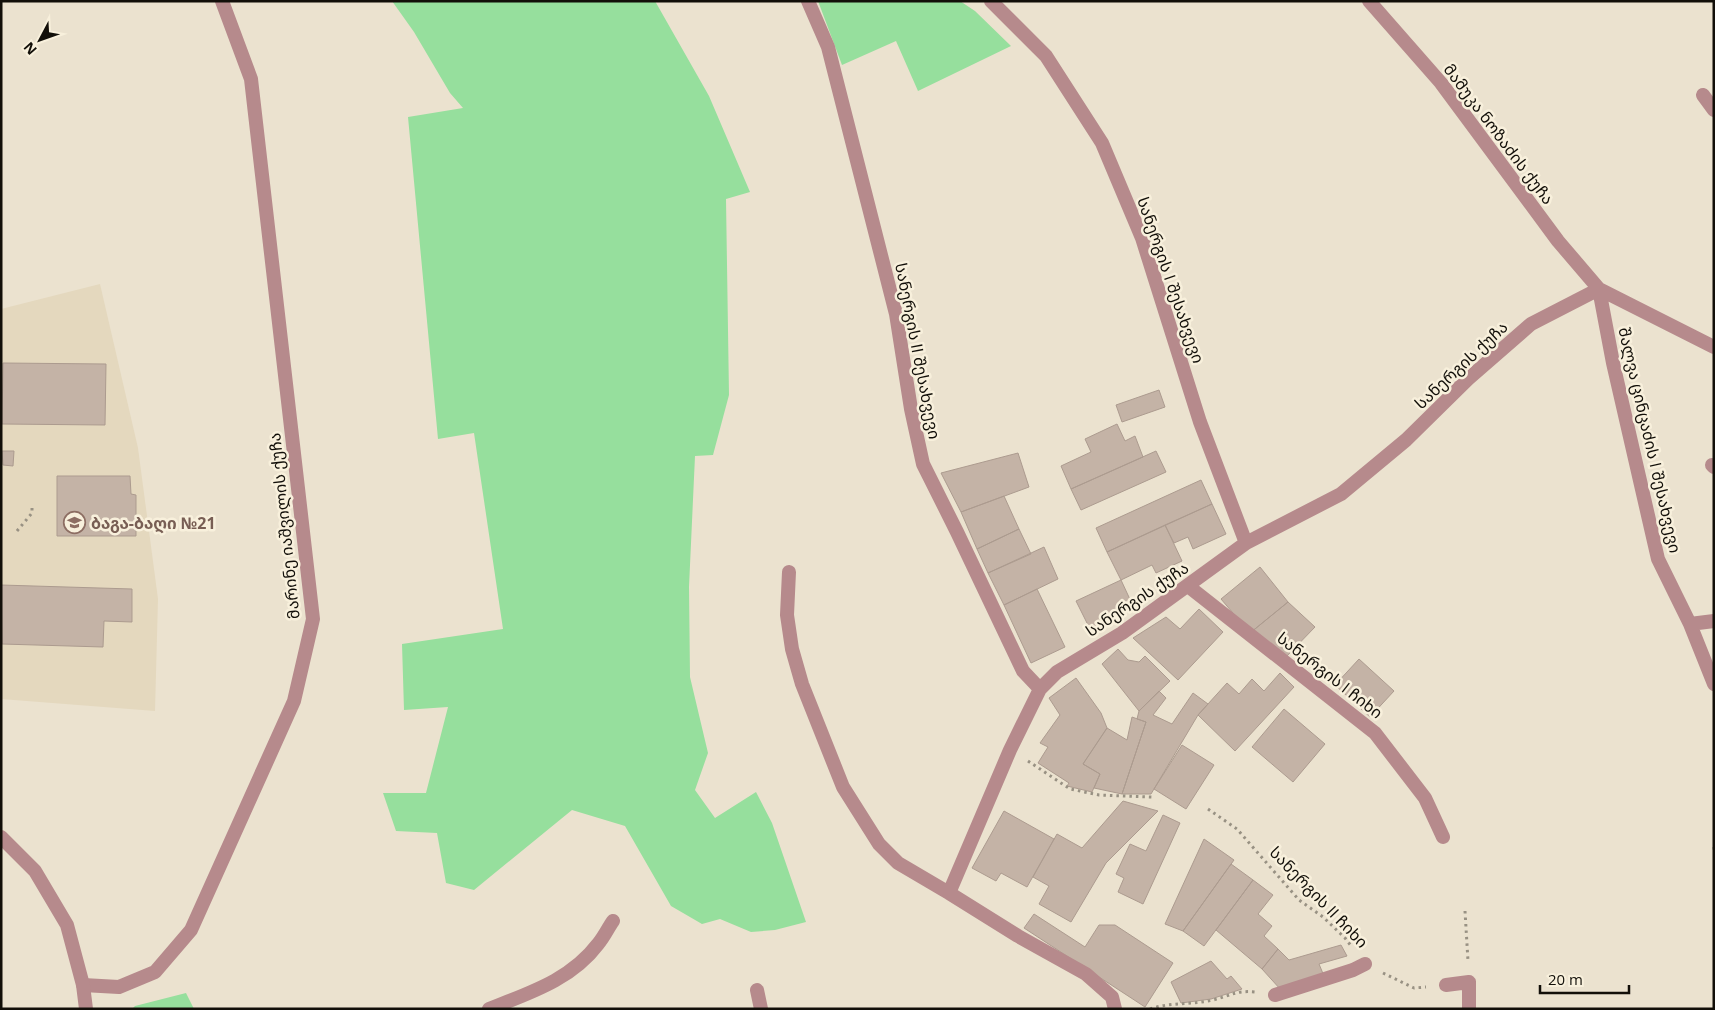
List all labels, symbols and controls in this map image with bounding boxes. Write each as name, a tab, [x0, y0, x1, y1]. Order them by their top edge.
north arrow	[15, 15, 65, 65]
text: N	[19, 38, 41, 59]
street label: მამუკა ნოზაძის ქუჩა	[1439, 59, 1559, 209]
street label: სანერგის I შესახვევი	[1132, 194, 1210, 366]
street label: სანერგის II შესახვევი	[890, 261, 946, 441]
street label: სანერგის ქუჩა	[1410, 316, 1512, 414]
street label: შალვა ცინცაძის I შესახვევი	[1613, 325, 1687, 555]
street label: მარინე იაშვილის ქუჩა	[263, 432, 305, 620]
school or university icon: ბაგა-ბაღი №21	[63, 511, 87, 535]
place label: ბაგა-ბაღი №21	[91, 512, 216, 534]
street label: სანერგის ქუჩა	[1081, 556, 1193, 642]
street label: სანერგის I ჩიხი	[1273, 627, 1387, 723]
street label: სანერგის II ჩიხი	[1265, 842, 1373, 952]
scale bar	[1540, 962, 1629, 994]
text: 20 m	[1548, 969, 1583, 989]

